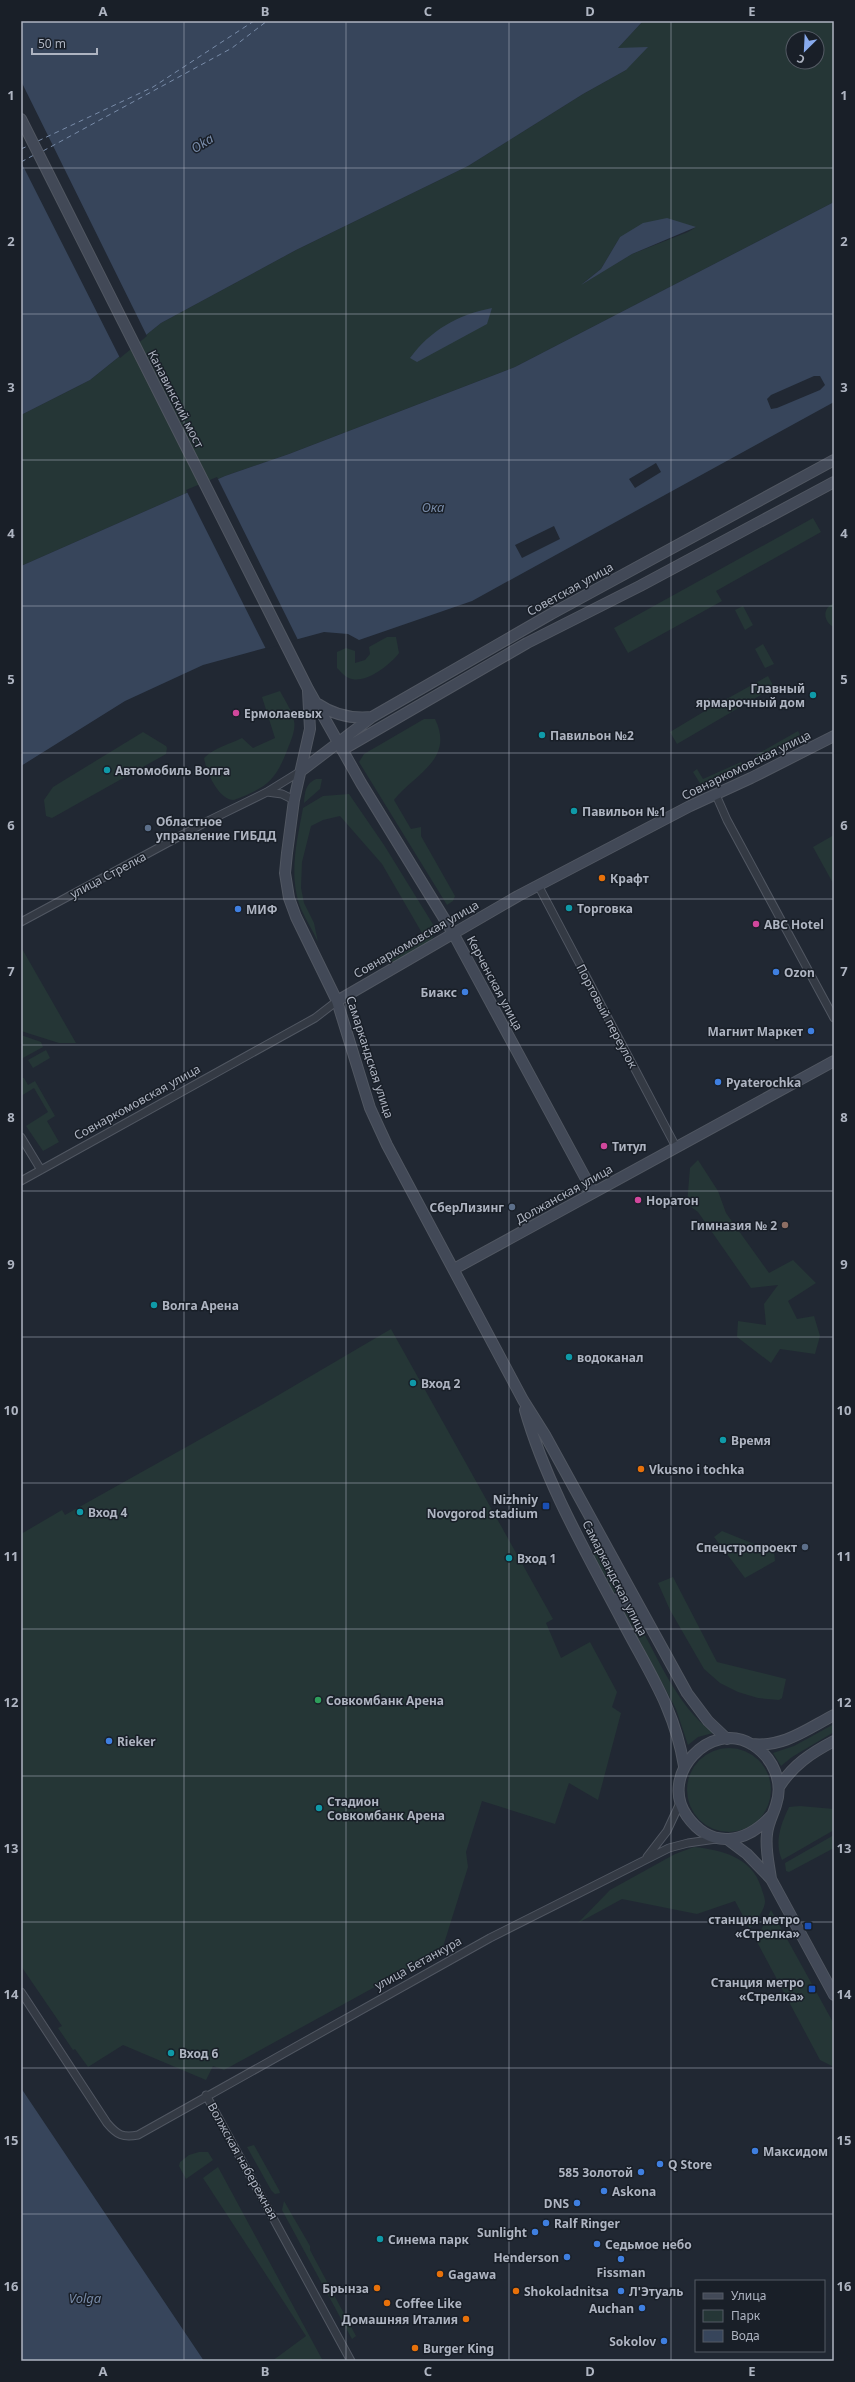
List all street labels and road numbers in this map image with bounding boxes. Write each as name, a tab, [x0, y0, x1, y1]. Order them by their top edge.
street label: Канавинский мост	[144, 347, 208, 451]
street label: Советская улица	[524, 558, 616, 620]
street label: Совнаркомовская улица	[678, 726, 814, 804]
street label: улица Стрелка	[67, 848, 149, 902]
street label: Совнаркомовская улица	[350, 896, 482, 982]
street label: Керченская улица	[463, 933, 527, 1033]
street label: Портовый переулок	[572, 961, 642, 1072]
street label: Самаркандская улица	[342, 994, 398, 1120]
street label: Совнаркомовская улица	[71, 1060, 203, 1144]
street label: Должанская улица	[512, 1160, 616, 1228]
street label: Самаркандская улица	[578, 1517, 652, 1639]
street label: улица Бетанкура	[371, 1932, 465, 1994]
street label: Волжская набережная	[204, 2100, 282, 2222]

